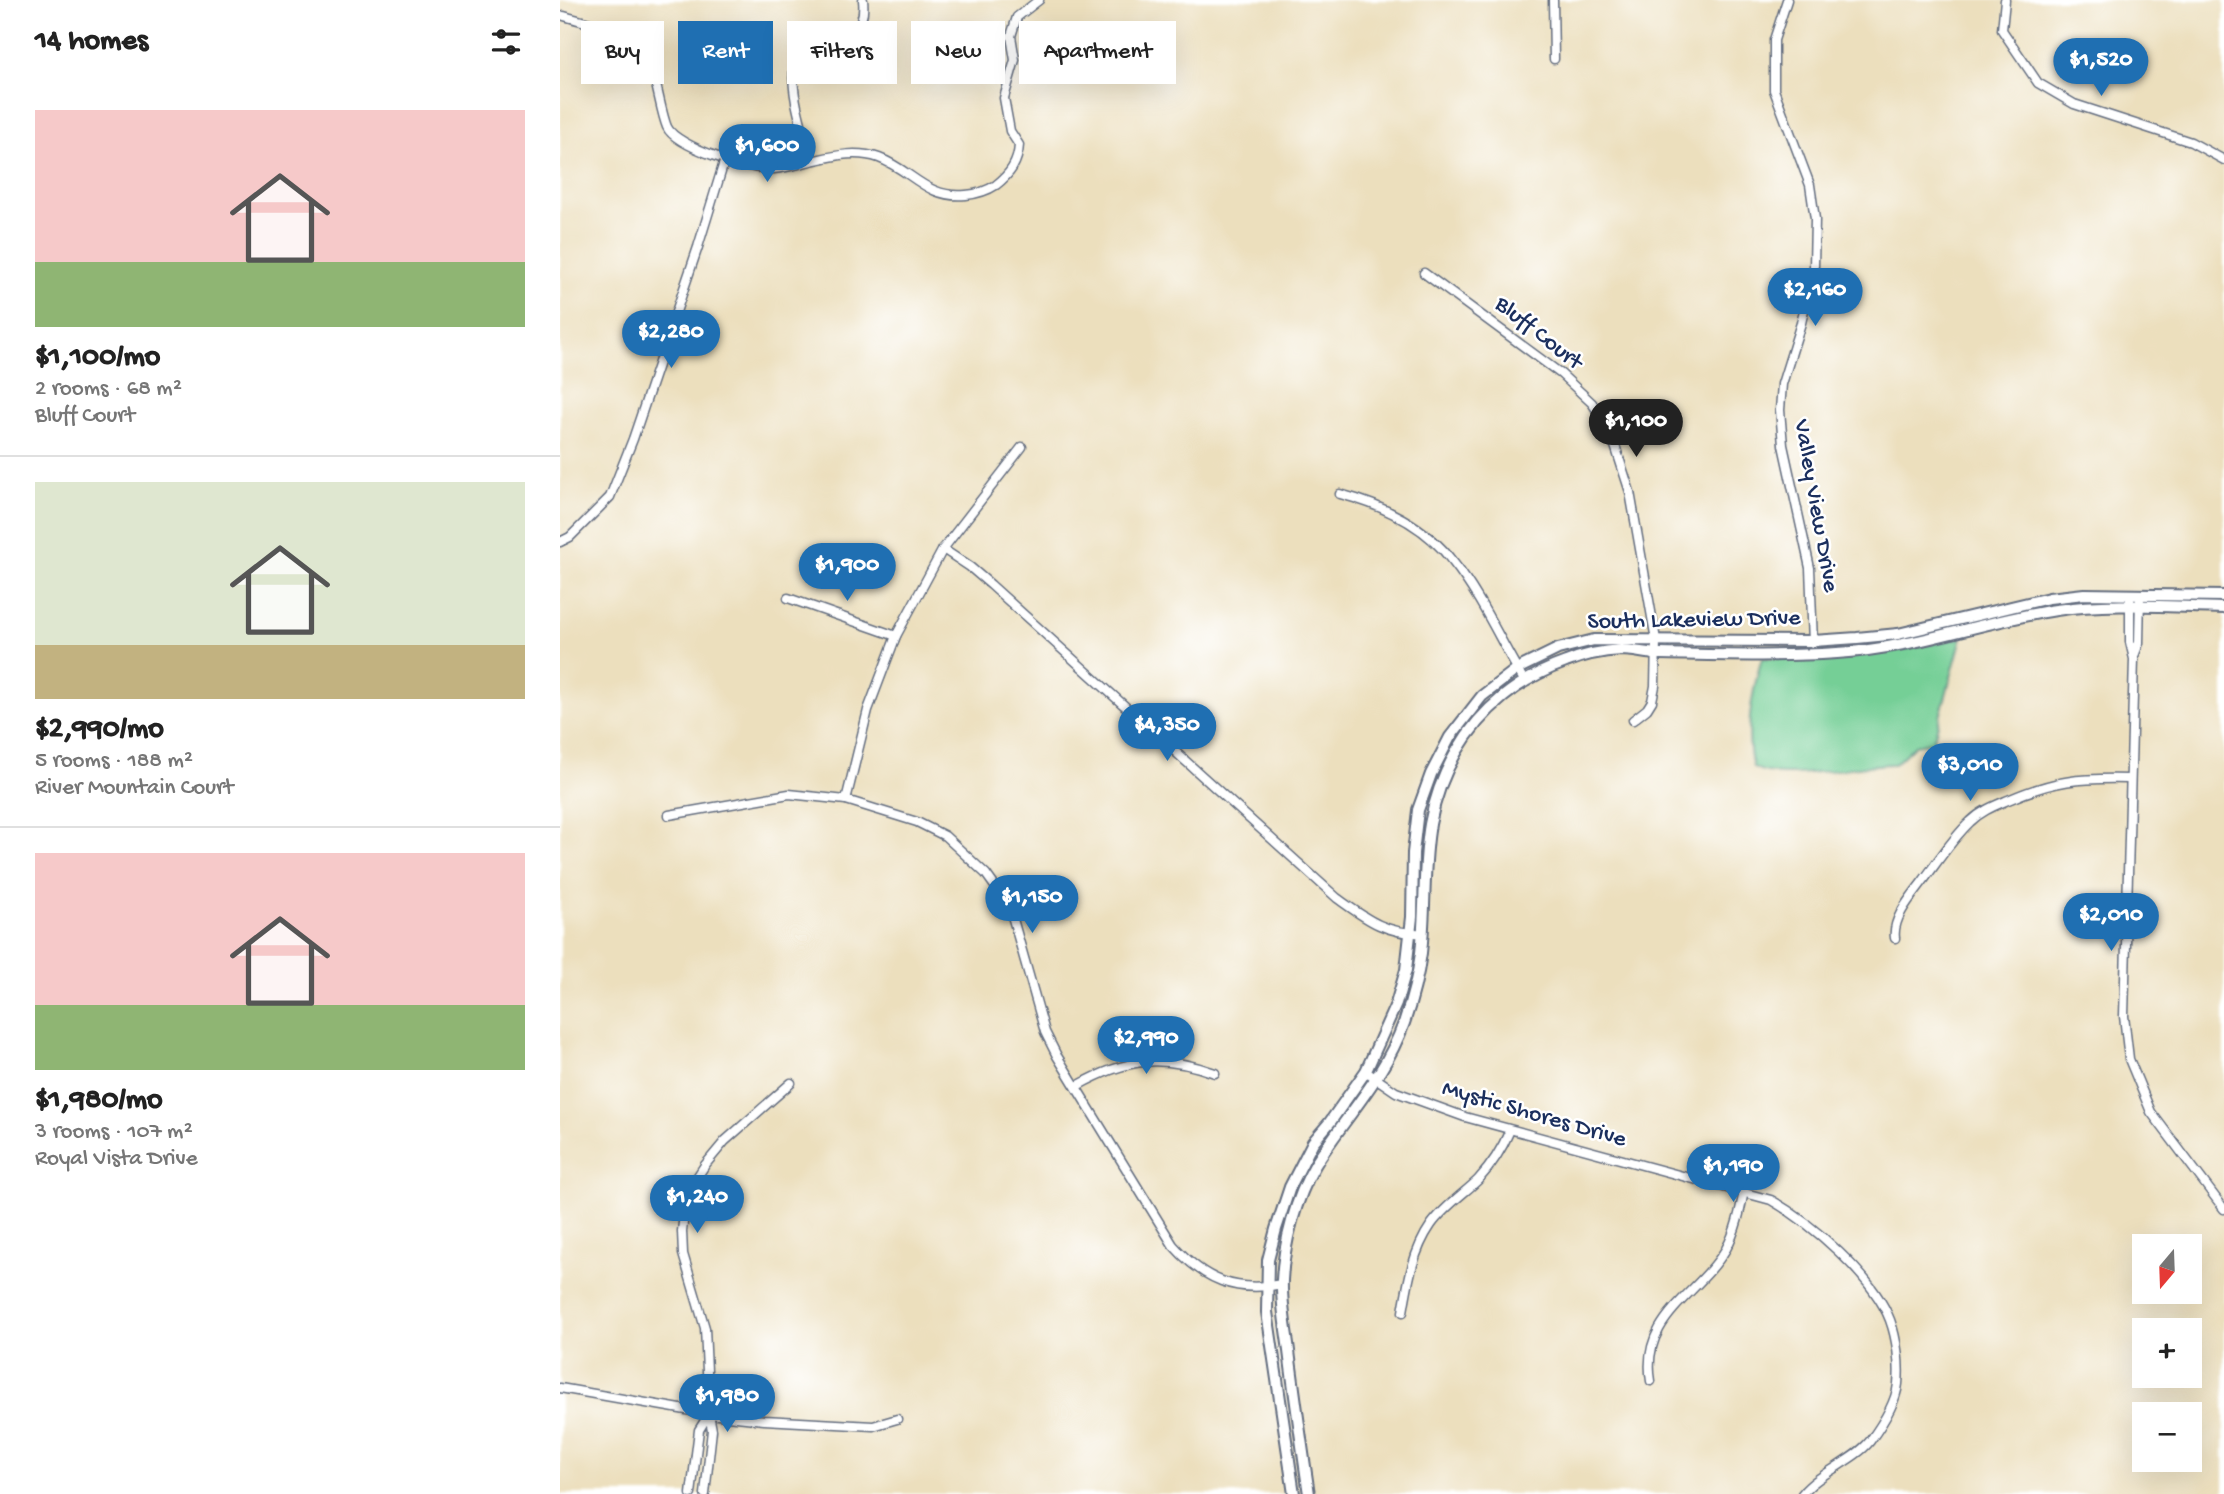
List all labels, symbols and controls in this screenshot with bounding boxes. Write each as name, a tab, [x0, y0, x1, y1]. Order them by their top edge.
chip: Buy	[581, 21, 664, 84]
chip: Rent	[678, 21, 773, 84]
chip: Filters	[787, 21, 897, 84]
chip: New	[911, 21, 1005, 84]
chip: Apartment	[1019, 21, 1176, 84]
icon: filters	[487, 23, 525, 61]
text: 14 homes	[35, 25, 148, 60]
pin: $1,520	[2044, 38, 2158, 98]
text: $1,520	[2069, 47, 2133, 74]
pin: $1,600	[710, 124, 824, 184]
text: $1,600	[735, 133, 799, 160]
icon: home	[217, 155, 343, 281]
pin: $2,160	[1758, 268, 1872, 328]
text: $2,160	[1784, 277, 1846, 304]
street label: Bluff Court	[1487, 290, 1590, 379]
pin: $2,280	[614, 310, 728, 370]
text: $2,280	[638, 319, 704, 346]
text: $1,100/mo	[35, 341, 160, 376]
text: 2 rooms · 68 m²	[35, 376, 182, 403]
pin: $1,100	[1579, 400, 1693, 459]
text: Bluff Court	[35, 403, 135, 430]
text: $1,100	[1605, 408, 1667, 435]
street label: Valley View Drive	[1785, 416, 1845, 595]
icon: home	[217, 527, 343, 653]
pin: $1,900	[790, 544, 904, 603]
text: $1,900	[815, 552, 879, 579]
street label: South Lakeview Drive	[1587, 605, 1801, 637]
pin: $4,350	[1110, 704, 1224, 763]
text: $4,350	[1134, 712, 1200, 739]
text: $2,990/mo	[35, 713, 164, 748]
pin: $3,010	[1913, 744, 2027, 803]
text: 5 rooms · 188 m²	[35, 748, 193, 775]
text: $3,010	[1938, 752, 2002, 779]
text: River Mountain Court	[35, 775, 234, 802]
pin: $1,150	[975, 876, 1089, 935]
text: $1,150	[1001, 884, 1063, 911]
pin: $2,010	[2054, 894, 2168, 953]
icon: home	[217, 898, 343, 1024]
text: $2,010	[2079, 902, 2143, 929]
pin: $2,990	[1089, 1016, 1203, 1076]
text: $2,990	[1114, 1025, 1178, 1052]
street label: Mystic Shores Drive	[1439, 1075, 1630, 1155]
text: $1,980/mo	[35, 1084, 163, 1119]
text: 3 rooms · 107 m²	[35, 1119, 193, 1146]
pin: $1,190	[1676, 1144, 1790, 1204]
text: Royal Vista Drive	[35, 1146, 198, 1173]
text: $1,190	[1703, 1153, 1763, 1180]
pin: $1,240	[640, 1176, 754, 1235]
text: $1,240	[666, 1184, 728, 1211]
north arrow	[2132, 1234, 2202, 1304]
map controls	[2132, 1234, 2202, 1472]
button: +	[2132, 1318, 2202, 1388]
pin: $1,980	[670, 1374, 784, 1434]
text: $1,980	[695, 1383, 759, 1410]
button: −	[2132, 1402, 2202, 1472]

